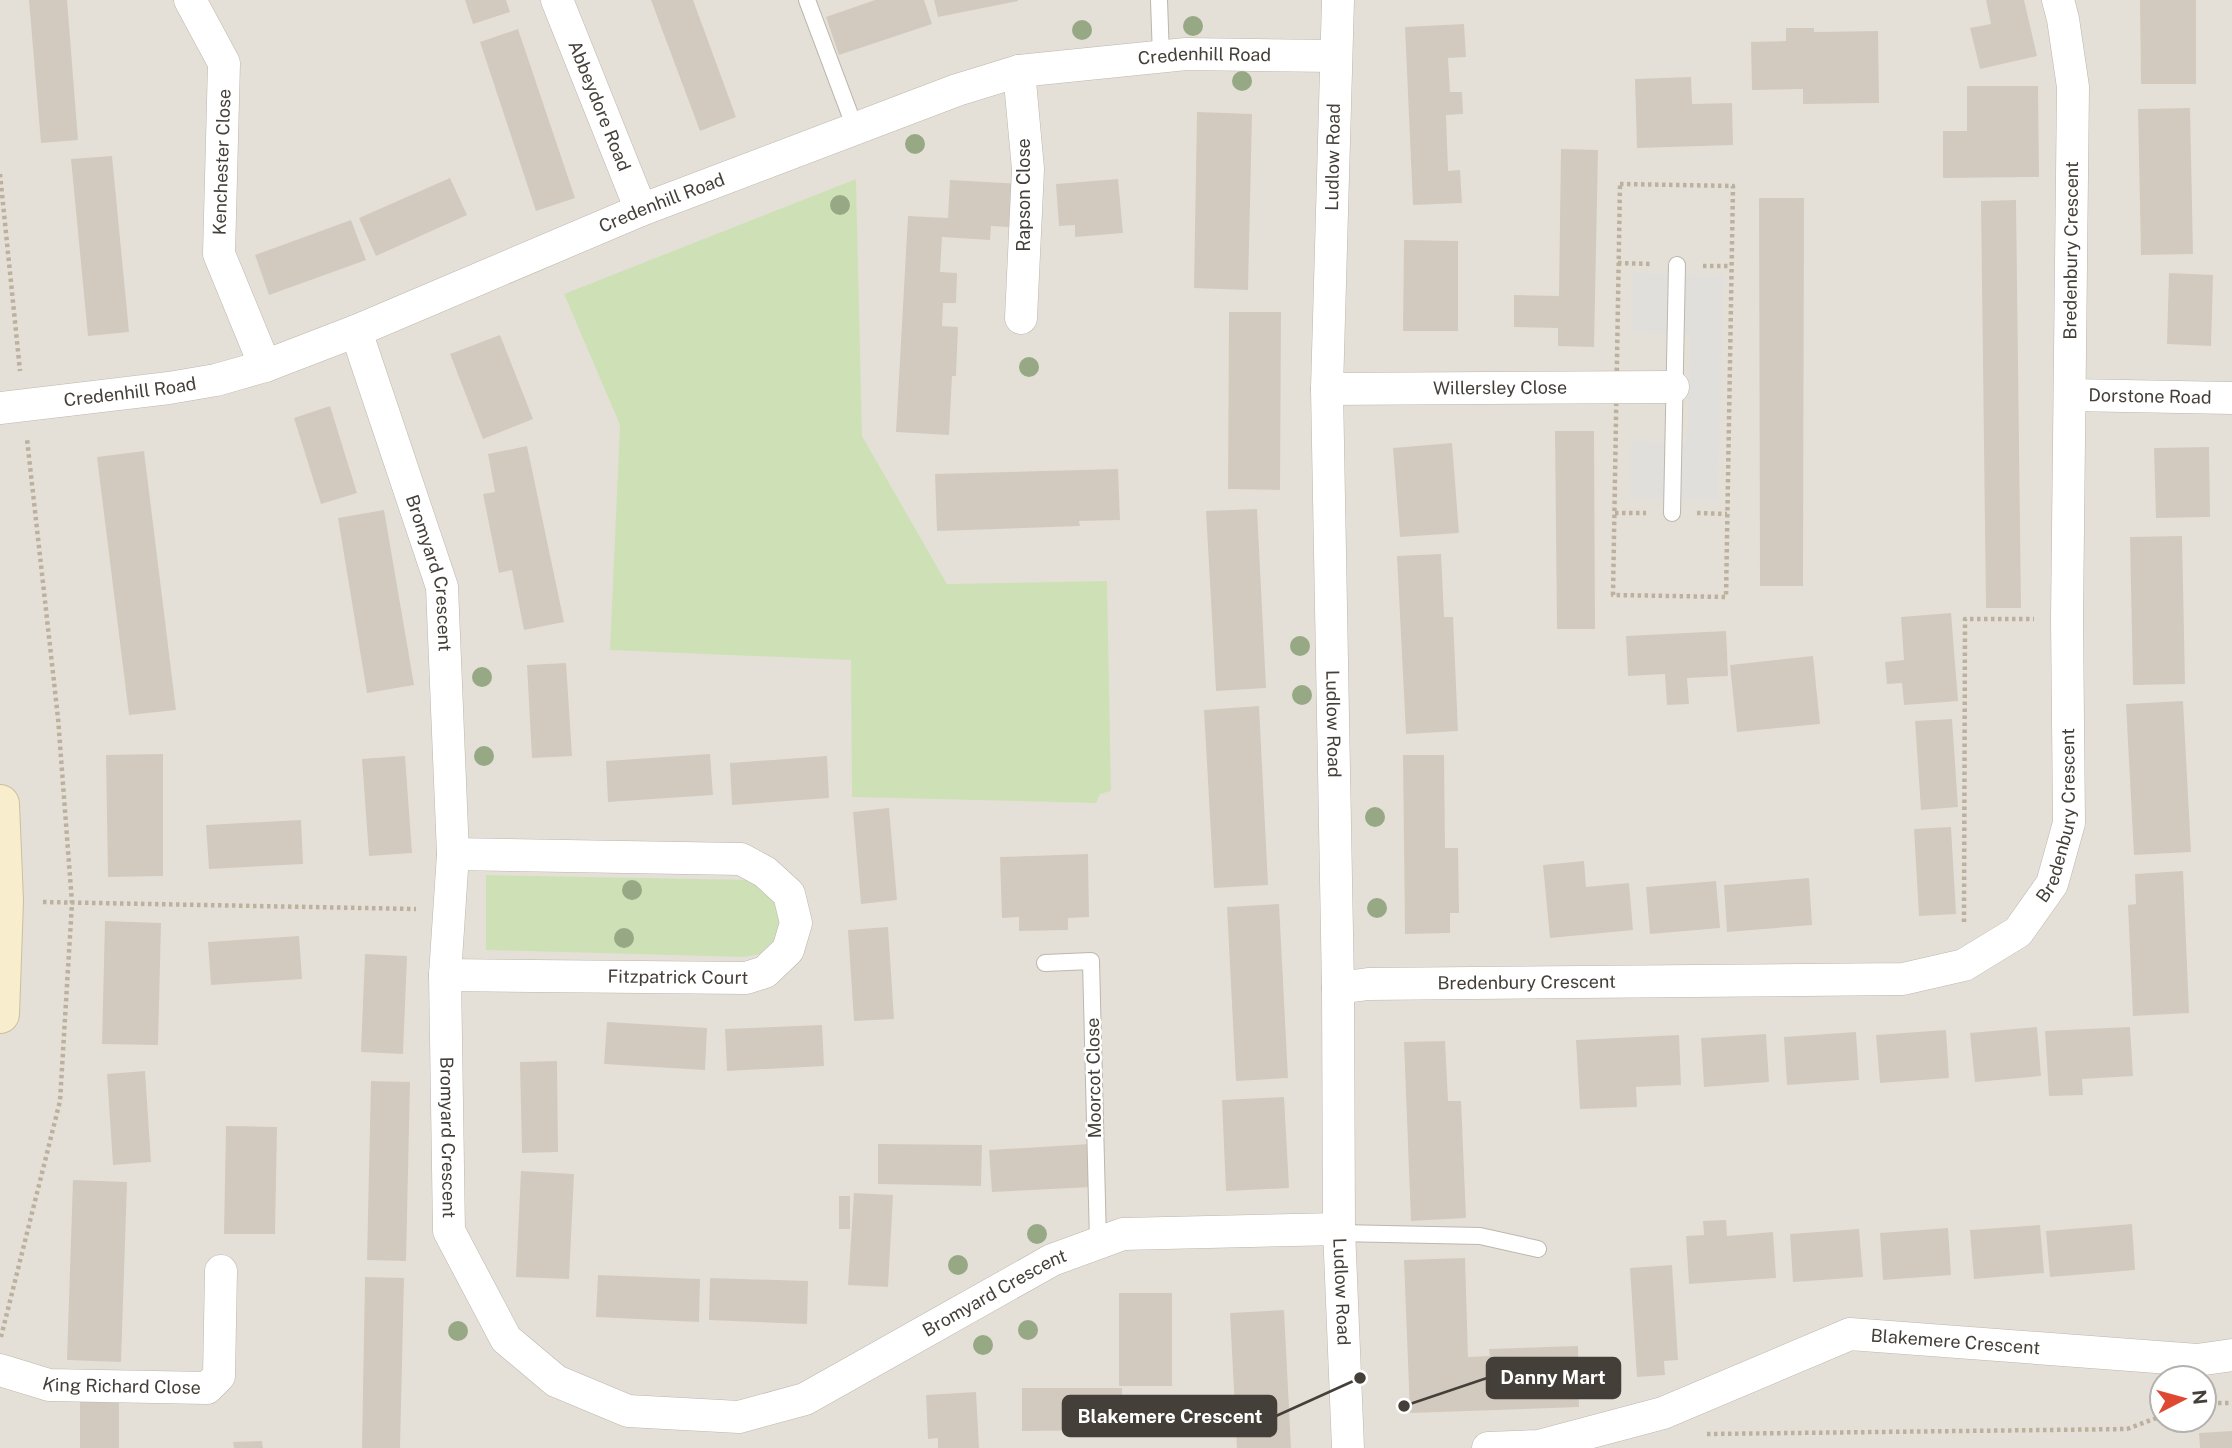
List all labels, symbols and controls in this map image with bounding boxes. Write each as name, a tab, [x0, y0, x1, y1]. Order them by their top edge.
street label: Abbeydore Road	[564, 37, 635, 174]
street label: Credenhill Road	[1137, 43, 1271, 69]
street label: Kenchester Close	[208, 88, 235, 236]
street label: Ludlow Road	[1321, 103, 1344, 211]
street label: Rapson Close	[1013, 138, 1034, 252]
street label: Bredenbury Crescent	[2059, 161, 2082, 340]
street label: Credenhill Road	[596, 168, 728, 237]
street label: Credenhill Road	[62, 373, 198, 410]
street label: Willersley Close	[1433, 377, 1567, 398]
street label: Dorstone Road	[2088, 384, 2212, 408]
street label: Bromyard Crescent	[402, 492, 456, 652]
street label: Ludlow Road	[1322, 670, 1345, 778]
street label: Bredenbury Crescent	[2031, 728, 2079, 906]
street label: Fitzpatrick Court	[608, 966, 748, 988]
street label: Bredenbury Crescent	[1437, 971, 1616, 993]
street label: Moorcot Close	[1082, 1017, 1105, 1139]
street label: Bromyard Crescent	[436, 1057, 460, 1218]
street label: Ludlow Road	[1329, 1237, 1355, 1346]
street label: Bromyard Crescent	[919, 1245, 1069, 1341]
street label: Blakemere Crescent	[1870, 1325, 2041, 1358]
callout: Danny Mart	[1487, 1358, 1620, 1398]
north arrow	[2148, 1364, 2218, 1434]
text: Danny Mart	[1500, 1366, 1606, 1388]
street label: King Richard Close	[40, 1373, 201, 1398]
text: N	[2188, 1389, 2212, 1406]
callout: Blakemere Crescent	[1063, 1396, 1276, 1436]
text: Blakemere Crescent	[1078, 1405, 1263, 1427]

